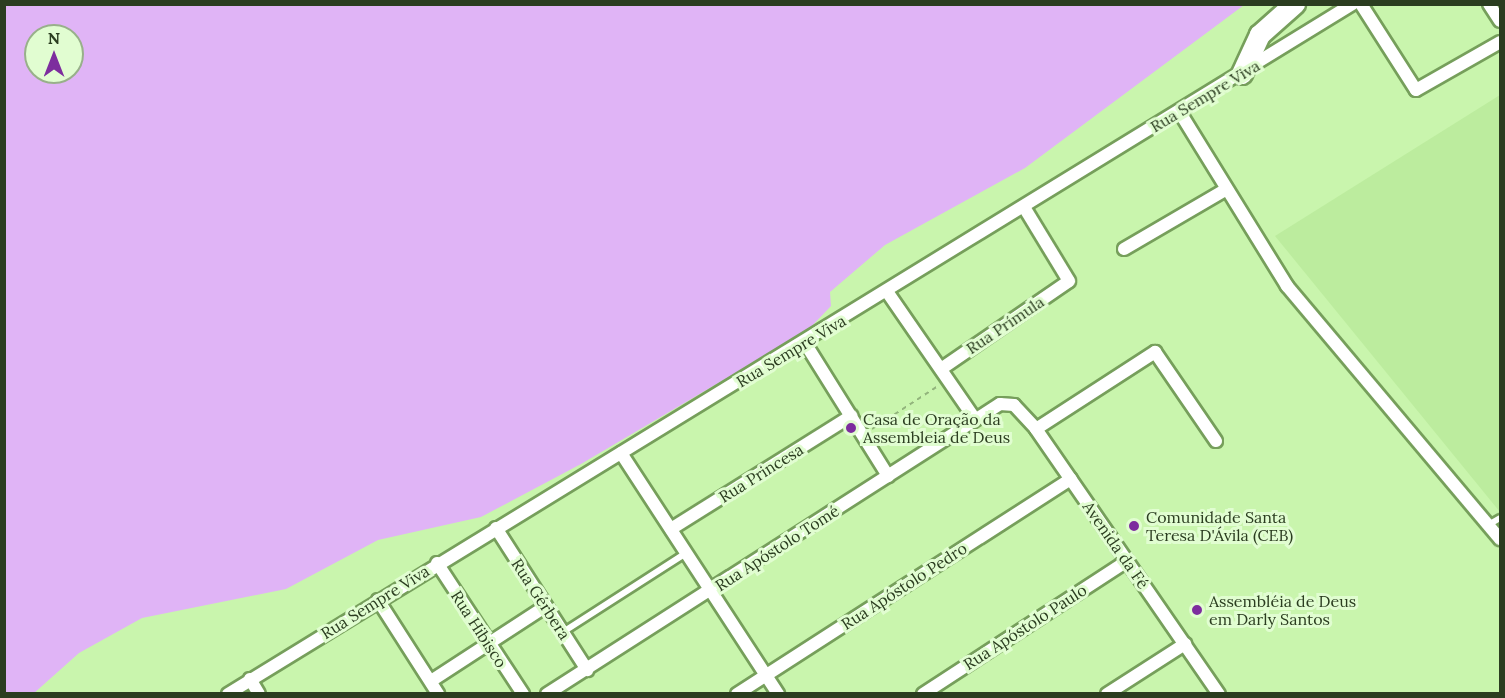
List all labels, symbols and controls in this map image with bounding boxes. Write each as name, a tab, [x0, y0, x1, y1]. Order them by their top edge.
north arrow	[24, 24, 84, 84]
text: N	[48, 28, 60, 48]
street label: Rua Sempre Viva	[1147, 56, 1263, 136]
street label: Rua Prímula	[962, 292, 1048, 358]
street label: Rua Sempre Viva	[733, 311, 849, 391]
place label: Casa de Oração da Assembleia de Deus	[863, 409, 1010, 447]
marker: Casa de Oração da Assembleia de Deus	[844, 421, 858, 435]
street label: Rua Princesa	[715, 440, 807, 506]
street label: Avenida da Fé	[1079, 498, 1153, 592]
street label: Rua Apóstolo Tomé	[712, 501, 842, 595]
place label: Comunidade Santa Teresa D'Ávila (CEB)	[1146, 507, 1293, 545]
marker: Comunidade Santa Teresa D'Ávila (CEB)	[1127, 519, 1141, 533]
street label: Rua Apóstolo Pedro	[838, 538, 970, 634]
street label: Rua Gérbera	[508, 555, 574, 643]
street label: Rua Sempre Viva	[317, 561, 433, 643]
street label: Rua Apóstolo Paulo	[960, 580, 1090, 674]
street label: Rua Hibisco	[447, 587, 511, 671]
place label: Assembléia de Deus em Darly Santos	[1209, 591, 1356, 629]
marker: Assembléia de Deus em Darly Santos	[1190, 603, 1204, 617]

